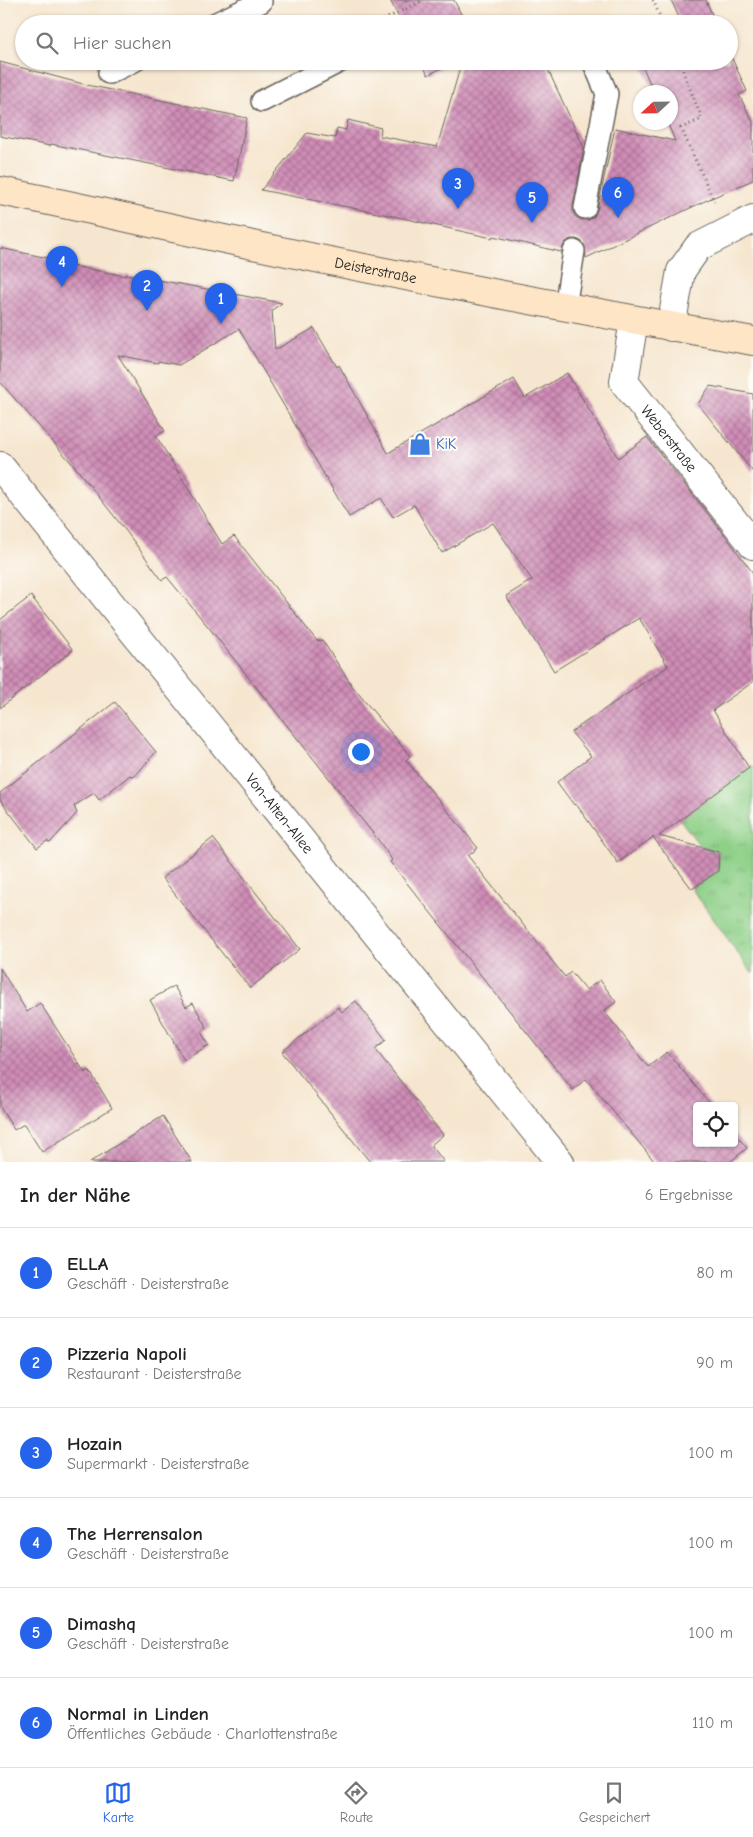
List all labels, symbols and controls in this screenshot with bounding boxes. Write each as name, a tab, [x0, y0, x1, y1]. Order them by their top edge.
search box	[15, 15, 738, 70]
icon: search	[33, 29, 61, 57]
text: Hier suchen	[73, 32, 171, 54]
north arrow	[633, 85, 678, 130]
pin: 3	[442, 168, 474, 209]
pin: 6	[602, 177, 634, 218]
pin: 5	[516, 182, 548, 223]
pin: 4	[46, 246, 78, 287]
street label: Deisterstraße	[333, 253, 419, 287]
pin: 2	[131, 270, 163, 311]
pin: 1	[205, 283, 237, 324]
street label: Weberstraße	[637, 402, 701, 476]
shop icon: KiK	[407, 431, 433, 457]
place label: KiK	[436, 435, 457, 453]
your location	[348, 739, 374, 765]
street label: Von-Alten-Allee	[242, 770, 317, 858]
map controls	[693, 1102, 738, 1147]
button: locate	[693, 1102, 738, 1147]
text: In der Nähe	[20, 1183, 130, 1207]
text: 6 Ergebnisse	[645, 1186, 733, 1204]
text: ELLA	[67, 1253, 108, 1275]
text: 1	[33, 1264, 39, 1282]
text: 80 m	[696, 1264, 733, 1282]
text: Geschäft · Deisterstraße	[67, 1275, 229, 1293]
text: Pizzeria Napoli	[67, 1343, 187, 1365]
text: 2	[32, 1354, 40, 1372]
text: 90 m	[696, 1354, 733, 1372]
text: Restaurant · Deisterstraße	[67, 1365, 242, 1383]
text: Hozain	[67, 1433, 122, 1455]
text: 3	[32, 1444, 40, 1462]
text: 100 m	[689, 1444, 733, 1462]
text: Supermarkt · Deisterstraße	[67, 1455, 249, 1473]
text: The Herrensalon	[67, 1523, 203, 1545]
text: 4	[32, 1534, 40, 1552]
text: 100 m	[689, 1534, 733, 1552]
text: Geschäft · Deisterstraße	[67, 1545, 229, 1563]
text: Dimashq	[67, 1613, 136, 1635]
text: 5	[32, 1624, 40, 1642]
text: 100 m	[689, 1624, 733, 1642]
text: Geschäft · Deisterstraße	[67, 1635, 229, 1653]
text: Normal in Linden	[67, 1703, 209, 1725]
text: 6	[32, 1714, 40, 1732]
text: 110 m	[692, 1714, 733, 1732]
text: Öffentliches Gebäude · Charlottenstraße	[67, 1725, 338, 1743]
tab: Karte	[103, 1779, 134, 1826]
tab: Route	[340, 1779, 373, 1826]
tab: Gespeichert	[579, 1779, 650, 1826]

